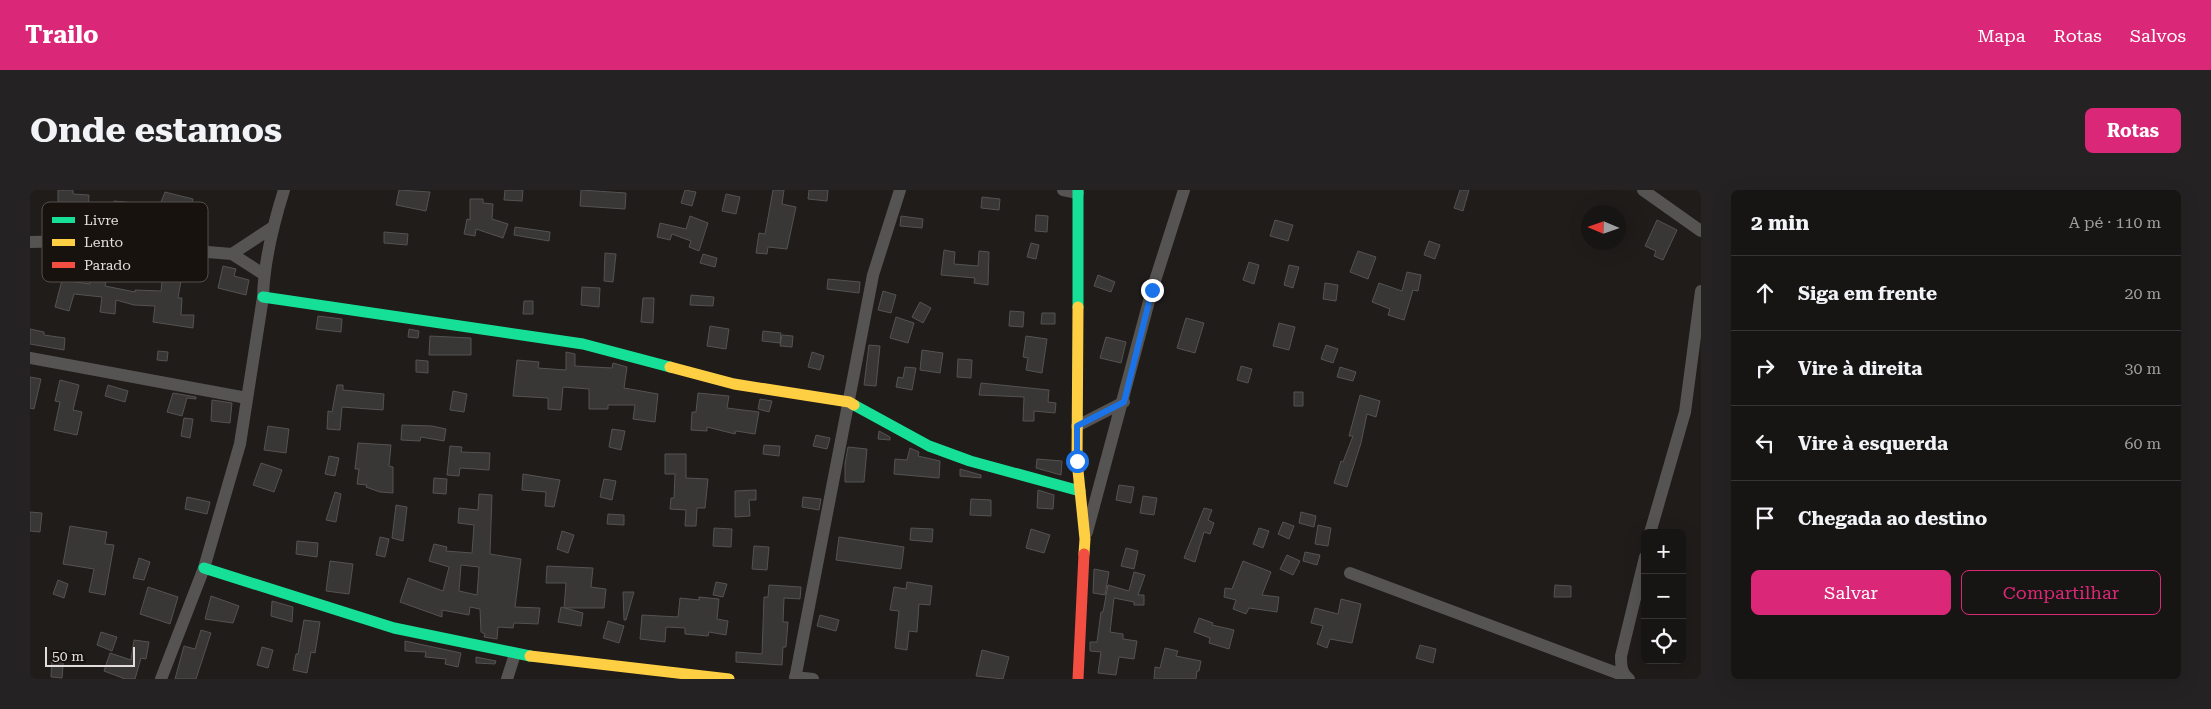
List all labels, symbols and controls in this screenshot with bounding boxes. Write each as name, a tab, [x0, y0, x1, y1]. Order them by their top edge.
text: Trailo	[25, 21, 99, 49]
text: Mapa	[1977, 25, 2025, 46]
text: Rotas	[2053, 25, 2102, 46]
text: Salvos	[2130, 25, 2186, 46]
button: Rotas	[2085, 108, 2181, 153]
text: Onde estamos	[30, 110, 282, 151]
legend	[42, 202, 208, 282]
north arrow	[1581, 205, 1626, 250]
text: 2 min	[1751, 211, 1809, 235]
text: Livre	[84, 212, 119, 228]
text: A pé · 110 m	[2069, 213, 2161, 232]
text: Lento	[84, 234, 123, 250]
text: Parado	[84, 257, 131, 273]
route end	[1141, 279, 1164, 302]
icon: ahead	[1751, 279, 1779, 307]
text: Siga em frente	[1798, 282, 1937, 305]
text: 20 m	[2124, 284, 2161, 303]
icon: right	[1751, 354, 1779, 382]
text: Vire à direita	[1798, 357, 1922, 380]
text: 30 m	[2124, 359, 2161, 378]
icon: left	[1751, 429, 1779, 457]
text: Vire à esquerda	[1798, 432, 1948, 455]
text: 60 m	[2124, 434, 2161, 453]
route start	[1066, 450, 1089, 473]
icon: arrive	[1751, 504, 1779, 532]
text: Chegada ao destino	[1798, 507, 1987, 530]
map controls	[1641, 529, 1686, 664]
button: +	[1641, 529, 1686, 574]
button: Salvar	[1751, 570, 1951, 615]
button: Compartilhar	[1961, 570, 2161, 615]
button: −	[1641, 574, 1686, 619]
button: locate	[1641, 619, 1686, 664]
scale bar	[45, 644, 135, 667]
text: 50 m	[52, 648, 84, 664]

